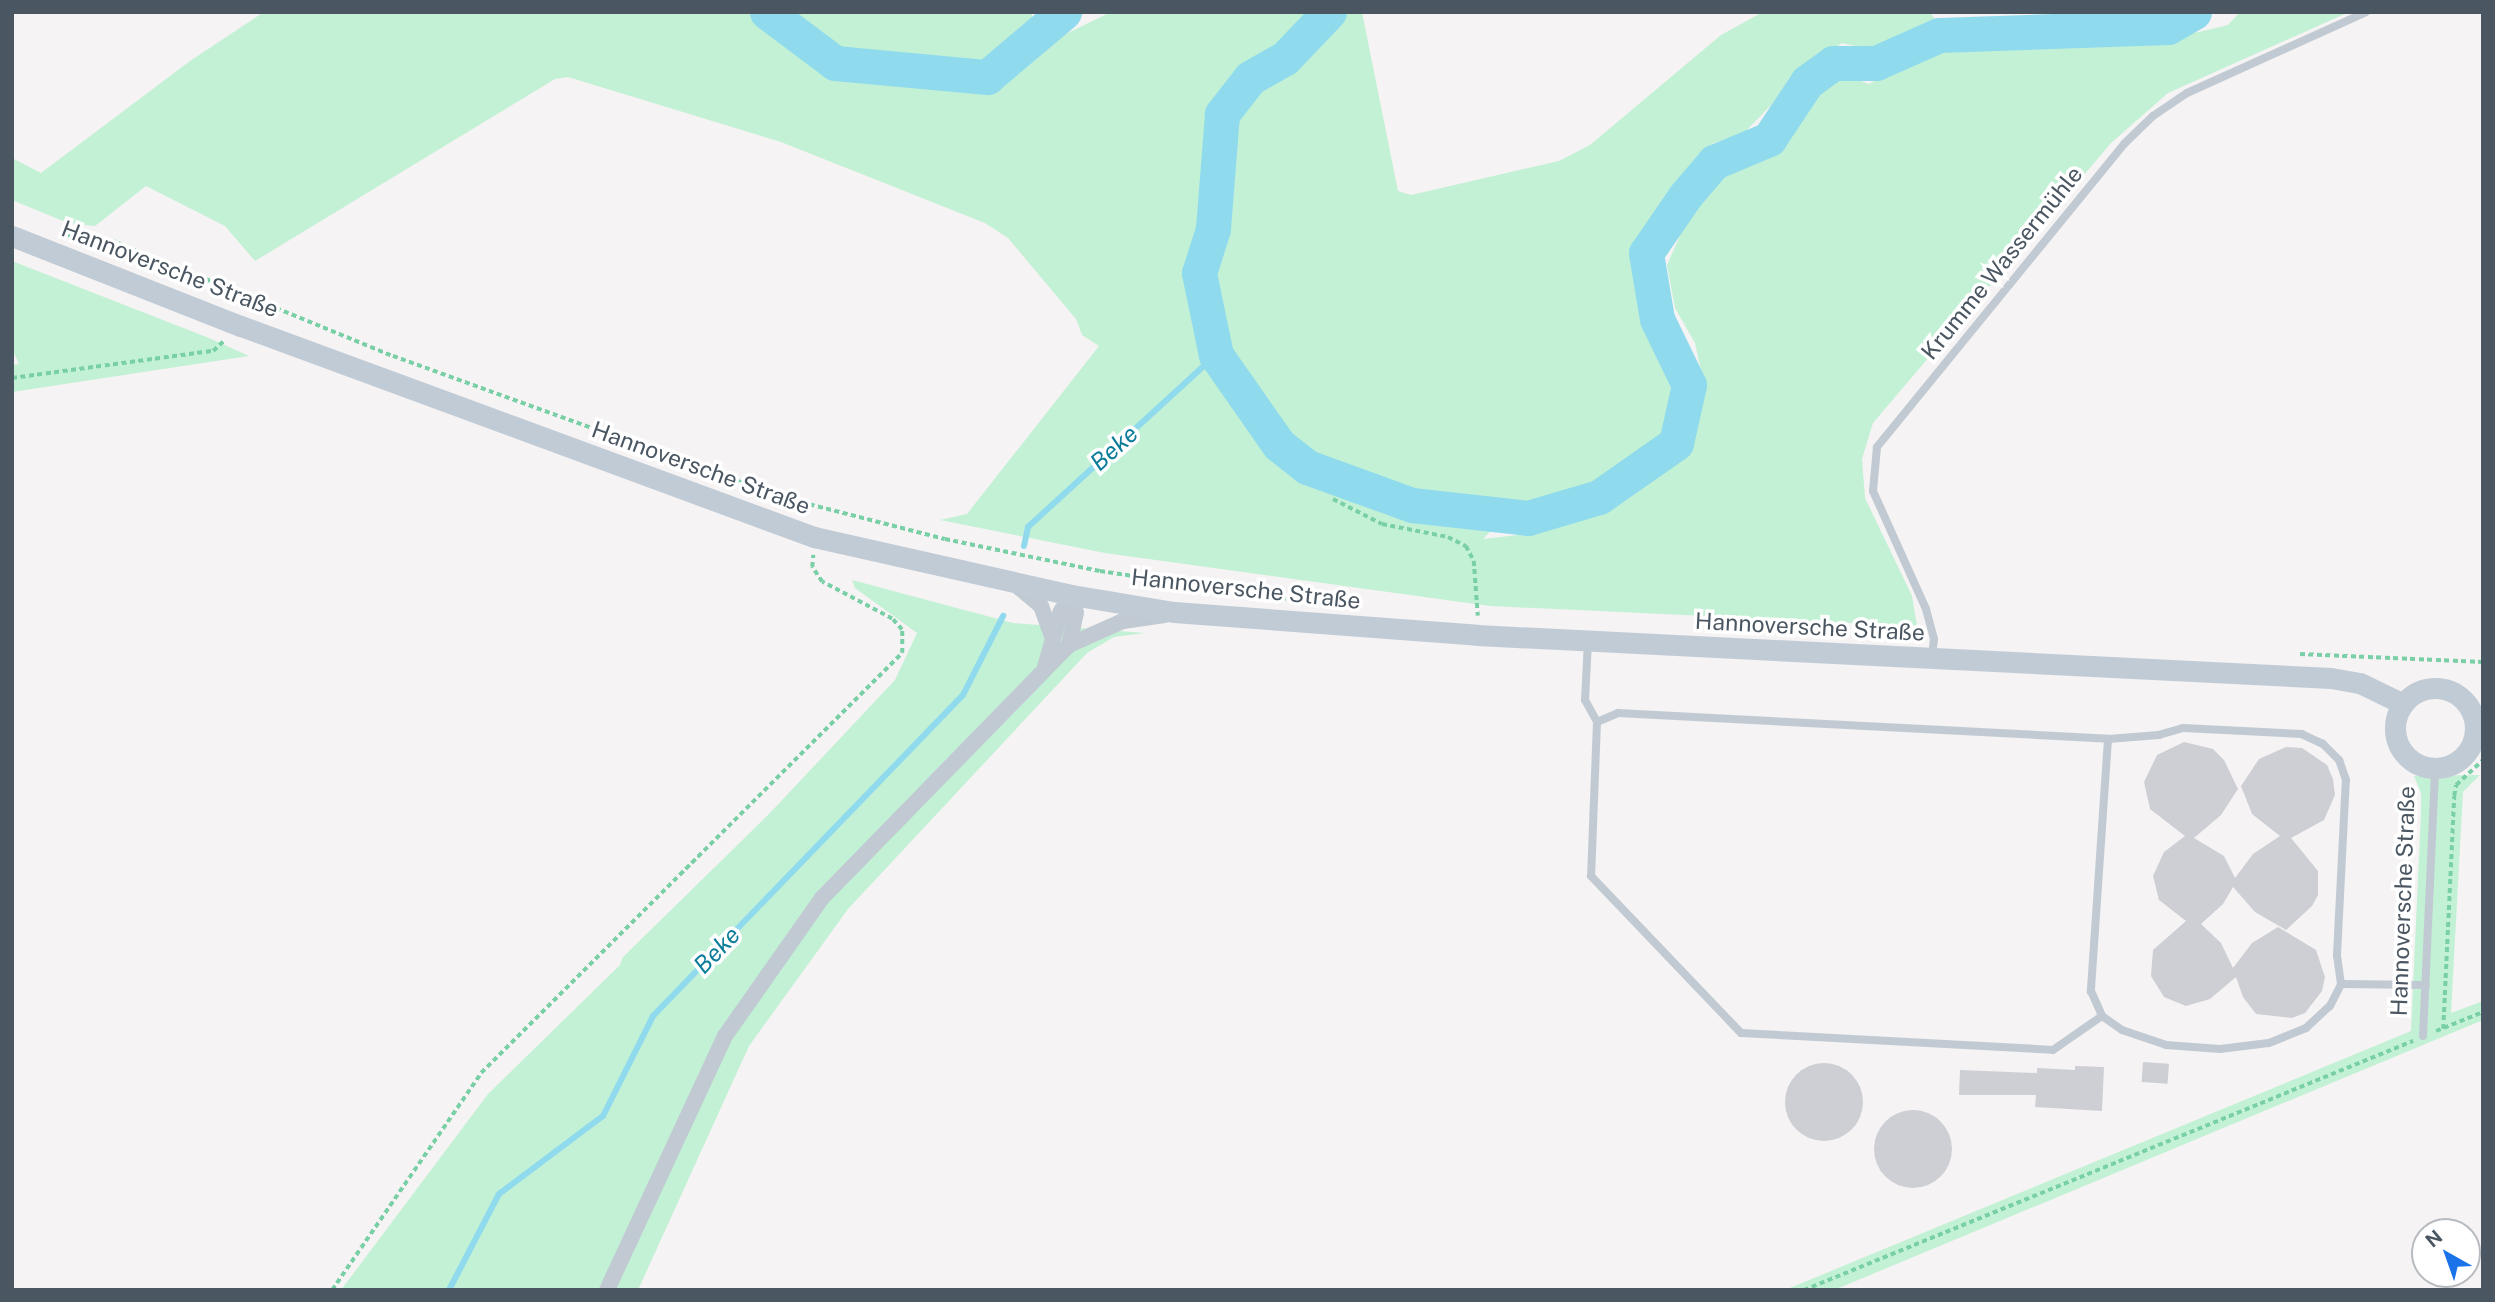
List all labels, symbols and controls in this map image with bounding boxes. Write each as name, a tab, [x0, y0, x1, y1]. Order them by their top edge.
street label: Krumme Wassermühle	[1915, 160, 2089, 366]
street label: Hannoversche Straße	[57, 215, 283, 323]
street label: Hannoversche Straße	[588, 416, 814, 520]
water label: Beke	[1084, 419, 1144, 477]
street label: Hannoversche Straße	[1130, 563, 1362, 615]
street label: Hannoversche Straße	[1694, 607, 1926, 647]
street label: Hannoversche Straße	[2385, 785, 2421, 1017]
water label: Beke	[688, 921, 746, 979]
north arrow	[2411, 1218, 2481, 1288]
text: N	[2421, 1225, 2447, 1252]

